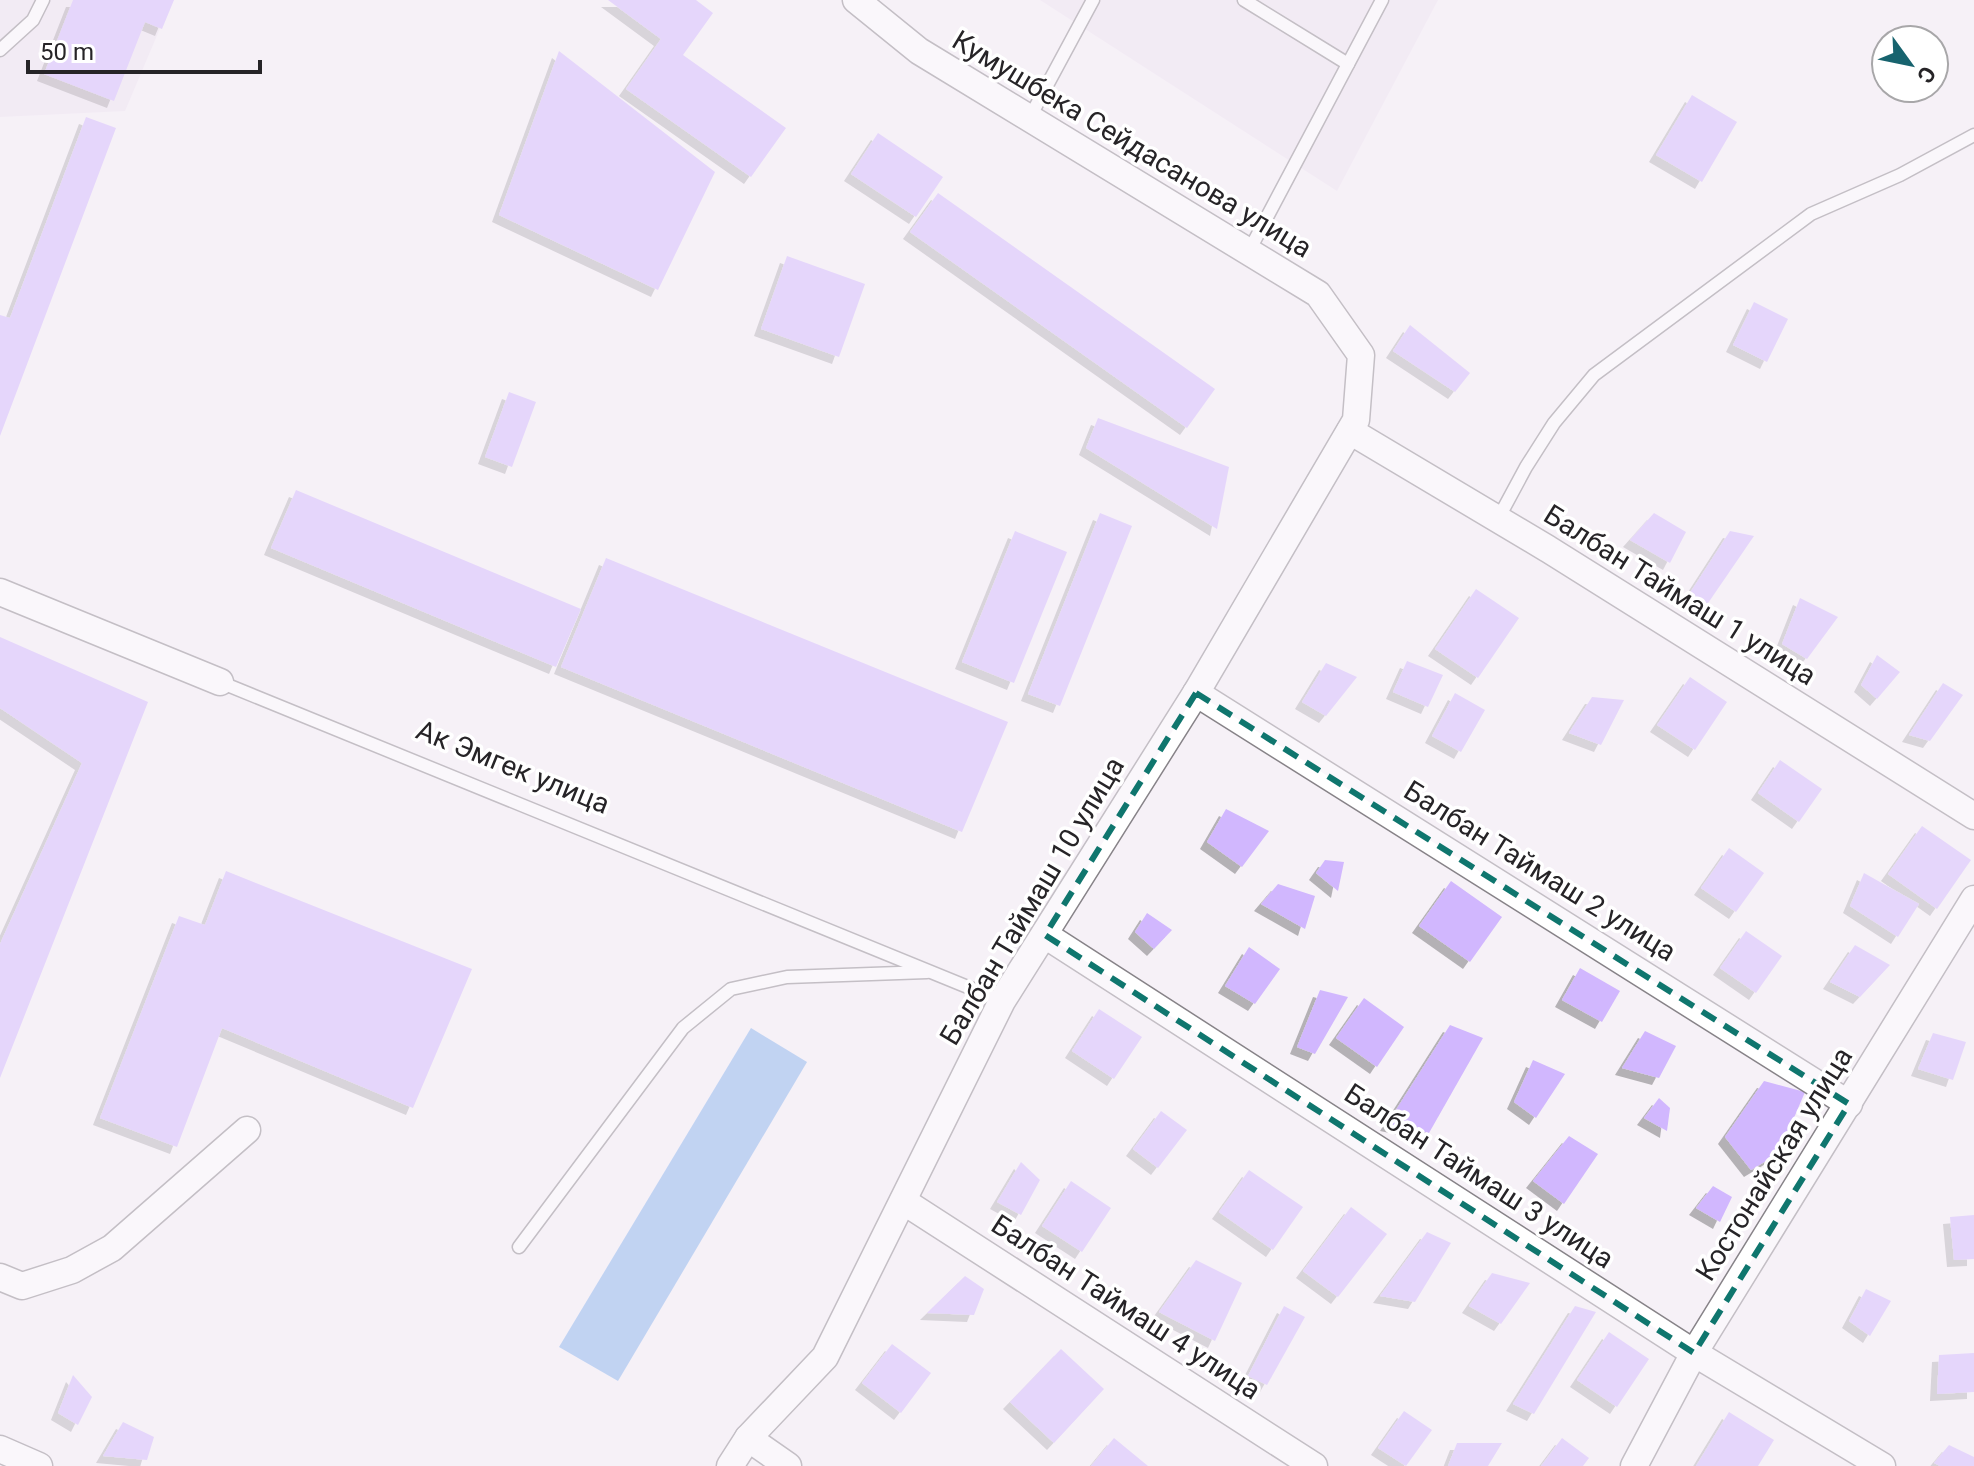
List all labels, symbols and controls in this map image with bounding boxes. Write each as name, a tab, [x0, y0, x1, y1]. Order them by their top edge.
street label: Кумушбека Сейдасанова улица	[946, 23, 1318, 265]
scale bar	[28, 24, 260, 74]
north arrow	[1870, 24, 1950, 104]
text: 50 m	[40, 38, 94, 66]
text: С	[1912, 62, 1941, 87]
street label: Балбан Таймаш 1 улица	[1538, 498, 1822, 692]
street label: Ак Эмгек улица	[412, 713, 614, 821]
street label: Балбан Таймаш 10 улица	[933, 751, 1131, 1051]
street label: Балбан Таймаш 2 улица	[1398, 774, 1682, 968]
street label: Костонайская улица	[1689, 1041, 1859, 1287]
street label: Балбан Таймаш 3 улица	[1338, 1077, 1620, 1275]
street label: Балбан Таймаш 4 улица	[985, 1208, 1267, 1406]

